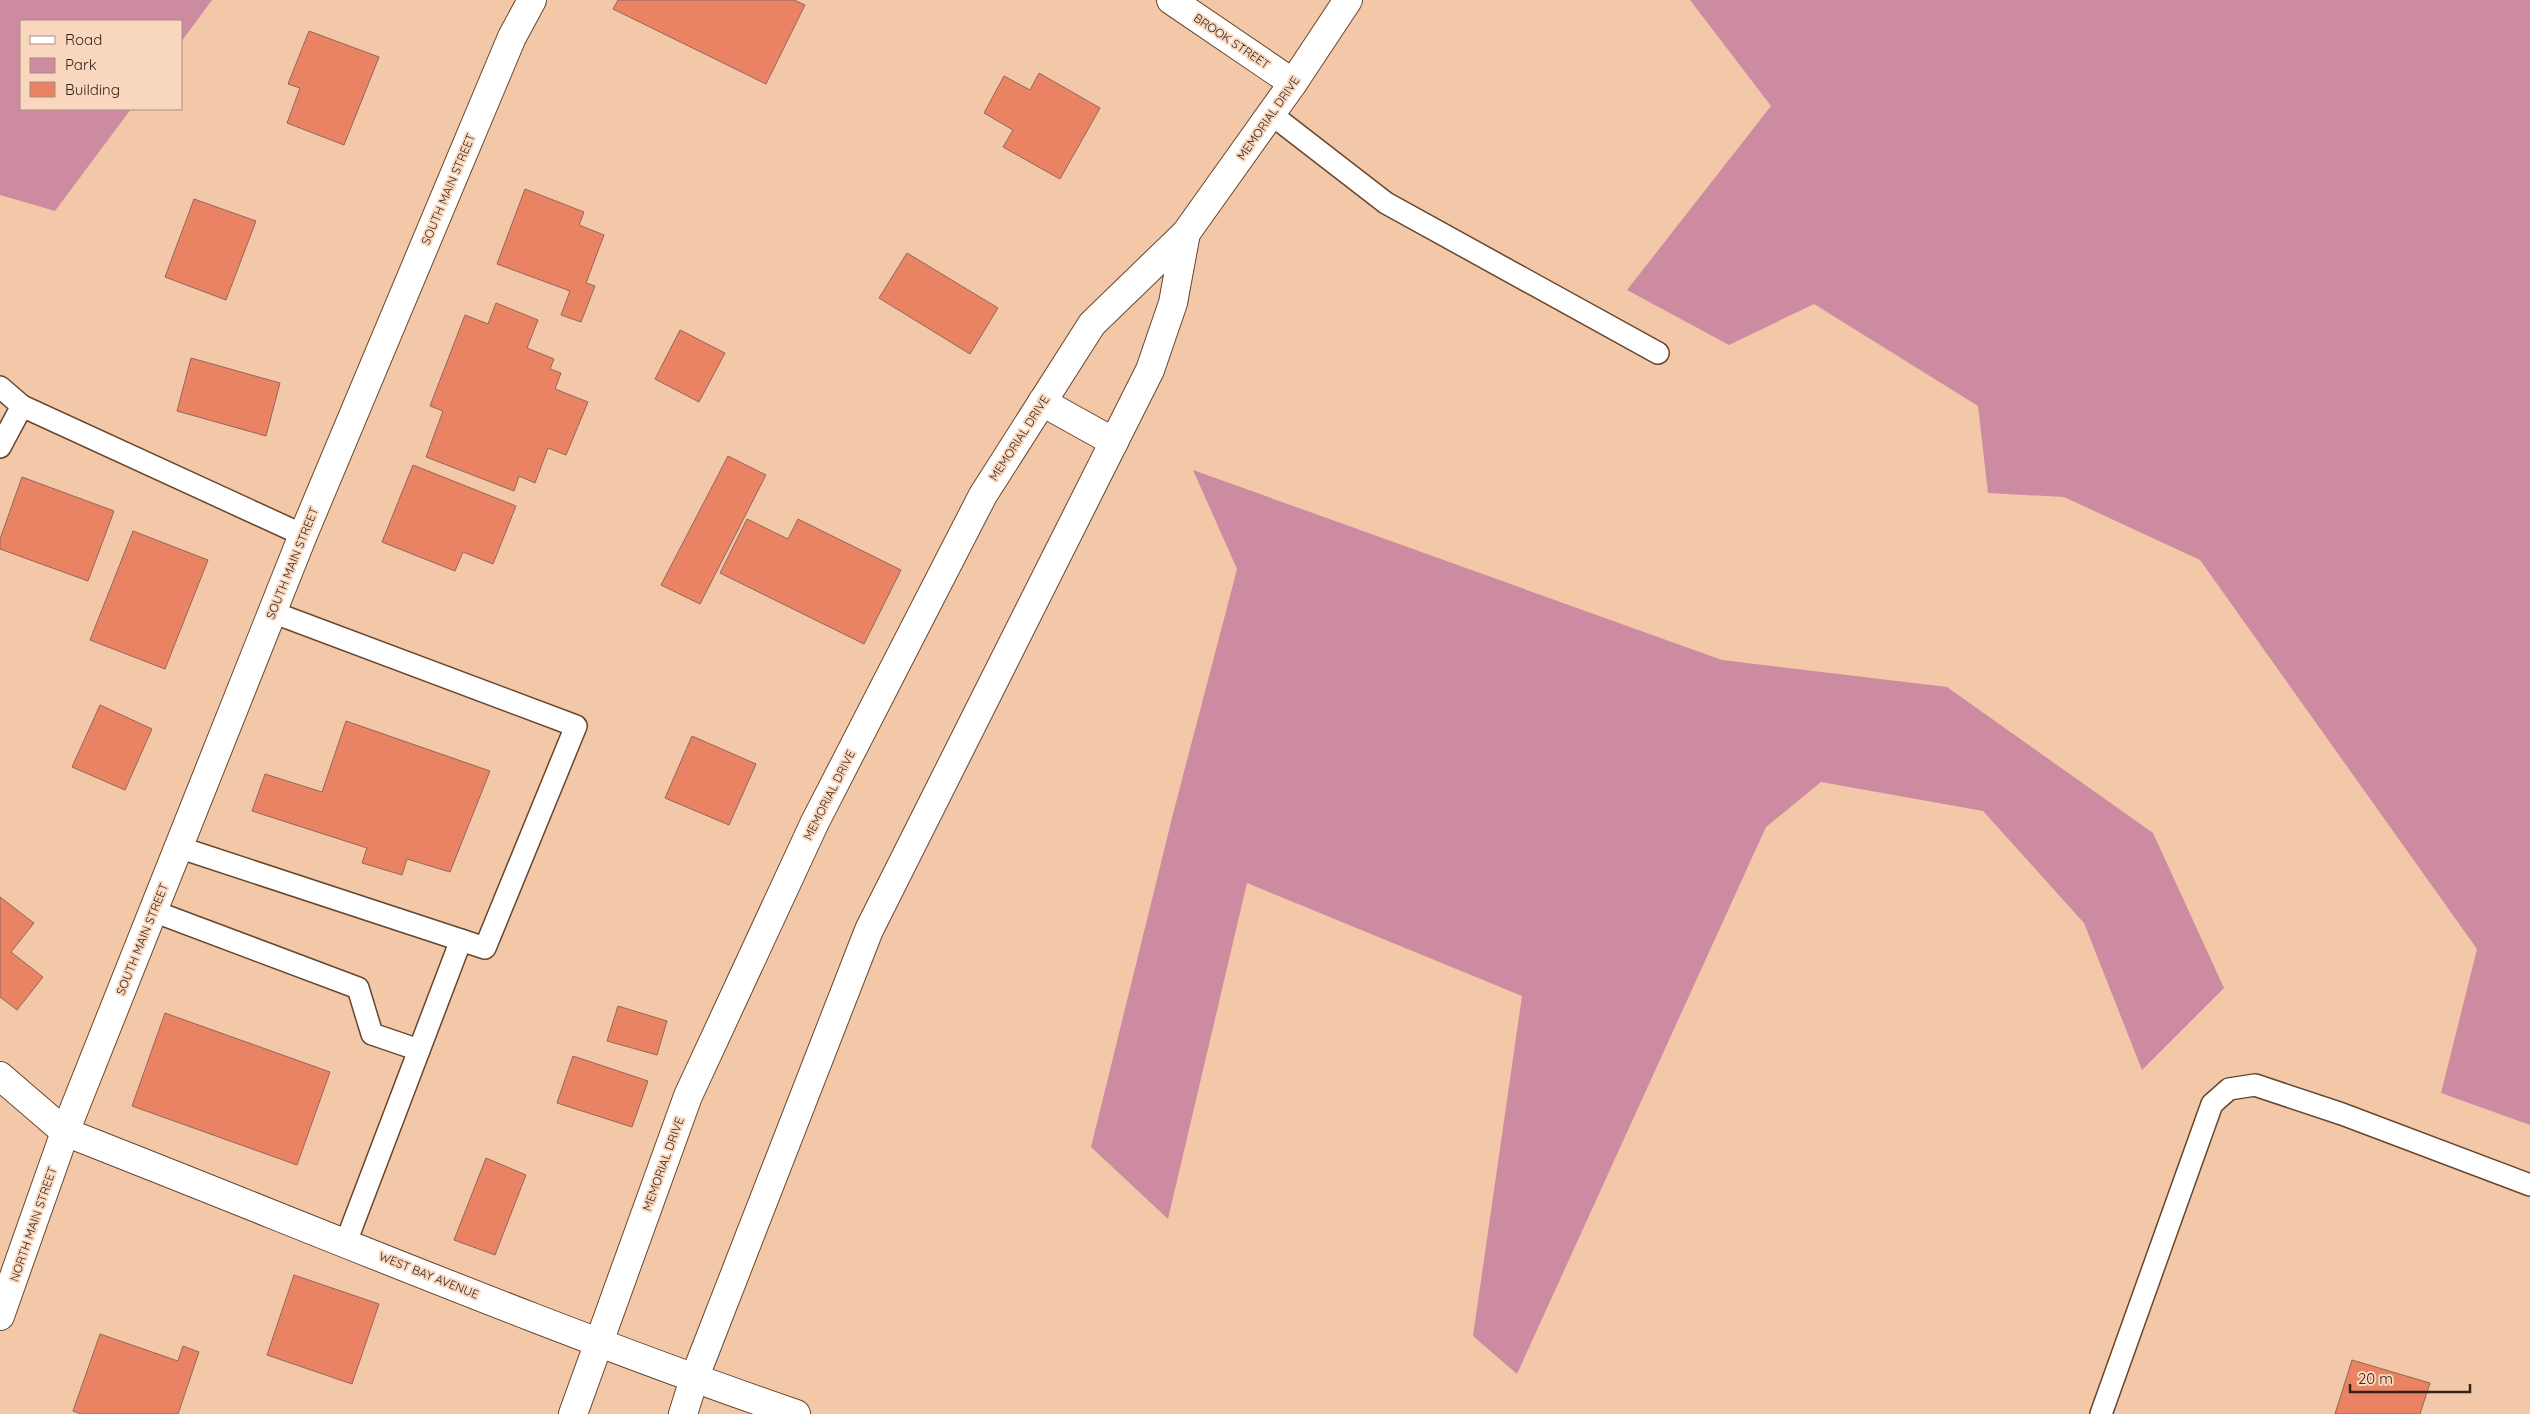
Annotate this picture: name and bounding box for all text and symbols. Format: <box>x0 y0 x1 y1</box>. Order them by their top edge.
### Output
street label: BROOK STREET <box>1191 10 1273 72</box>
legend <box>20 20 182 110</box>
text: Road <box>65 30 102 49</box>
text: Park <box>65 55 97 74</box>
street label: MEMORIAL DRIVE <box>1234 73 1303 163</box>
text: Building <box>65 80 120 99</box>
street label: SOUTH MAIN STREET <box>418 131 478 247</box>
street label: MEMORIAL DRIVE <box>986 392 1052 484</box>
street label: SOUTH MAIN STREET <box>263 505 321 621</box>
street label: MEMORIAL DRIVE <box>800 747 858 842</box>
street label: SOUTH MAIN STREET <box>113 881 171 997</box>
street label: MEMORIAL DRIVE <box>639 1115 687 1213</box>
street label: NORTH MAIN STREET <box>6 1165 60 1283</box>
street label: WEST BAY AVENUE <box>377 1248 481 1302</box>
scale bar <box>2350 1362 2470 1394</box>
text: 20 m <box>2358 1369 2393 1388</box>

